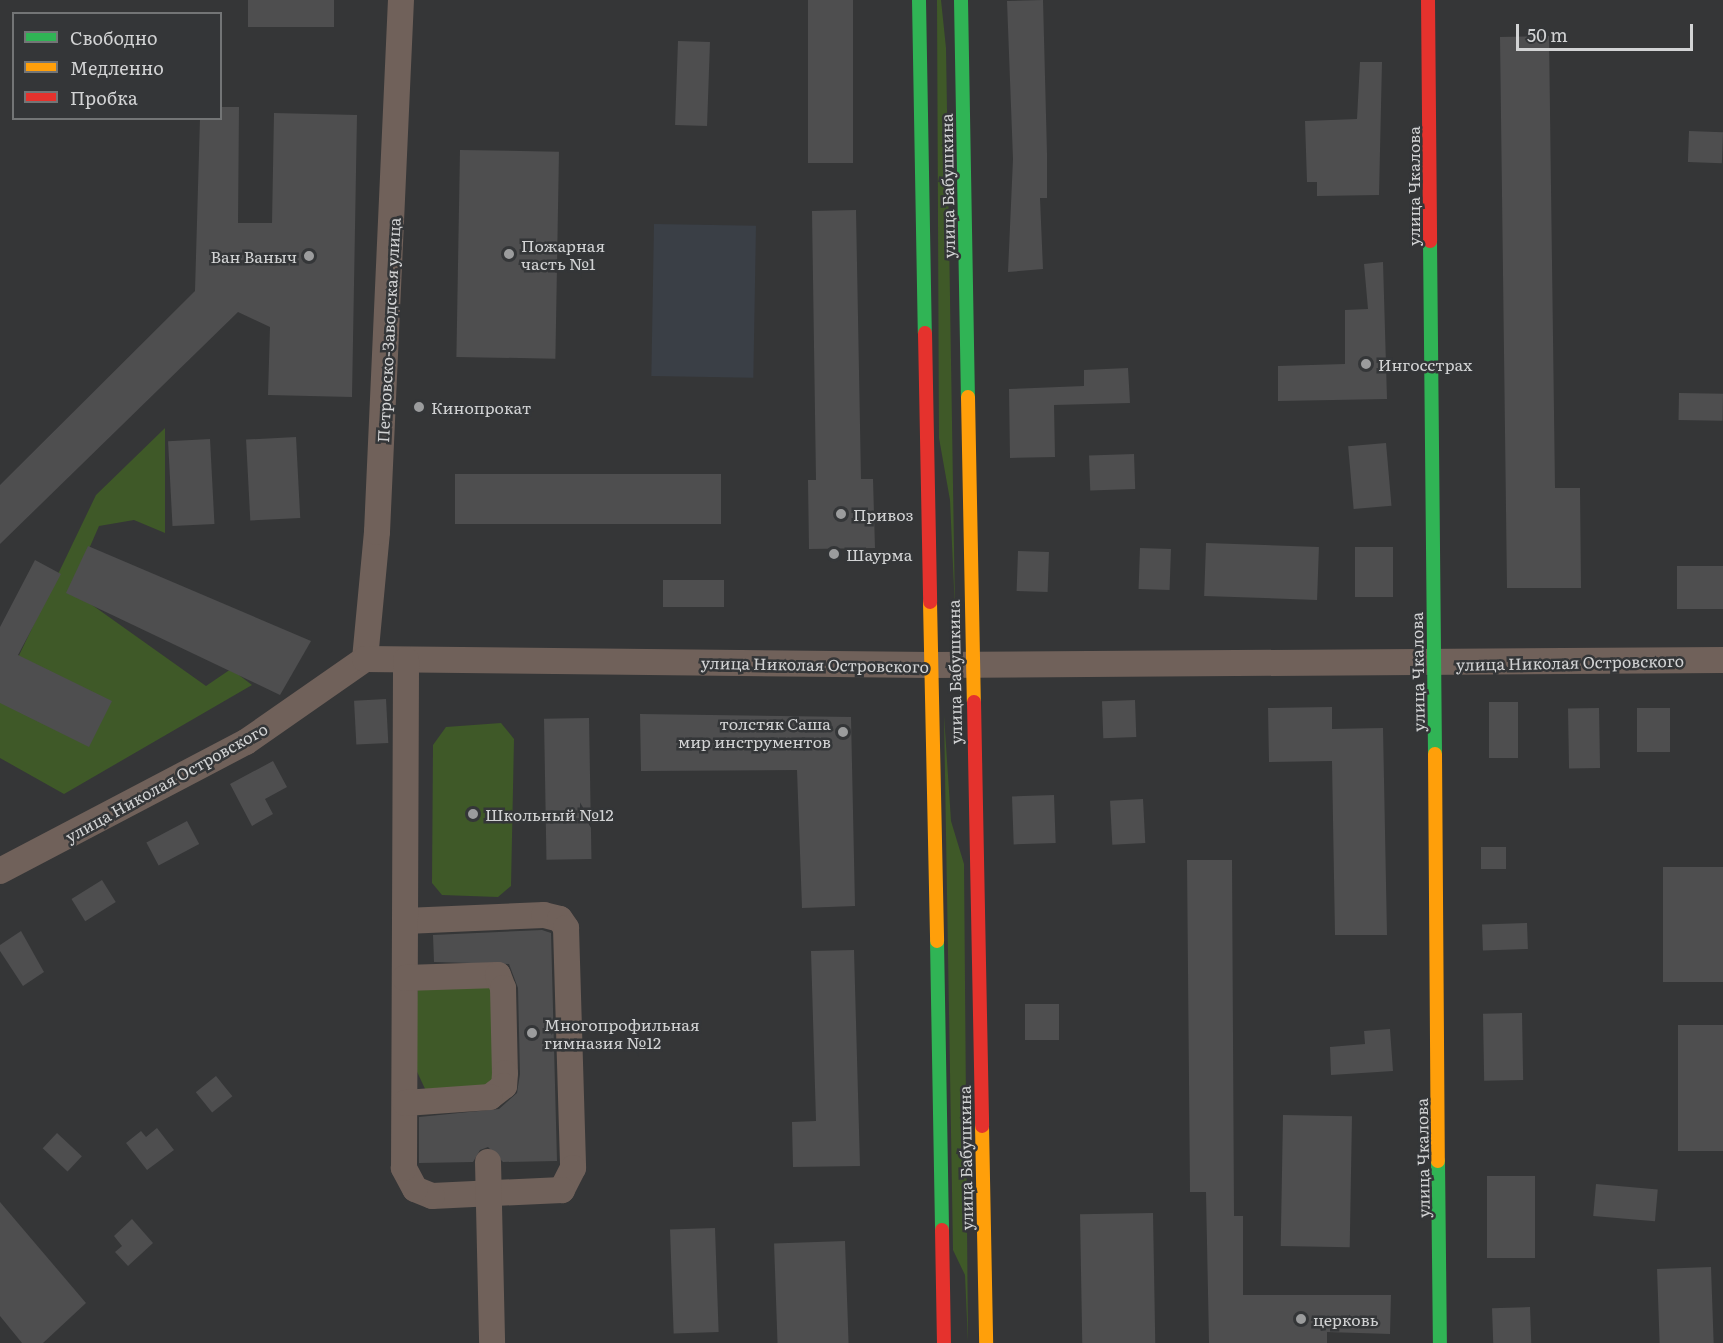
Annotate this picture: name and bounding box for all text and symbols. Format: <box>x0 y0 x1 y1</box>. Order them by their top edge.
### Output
legend <box>12 12 222 120</box>
scale bar <box>1519 12 1696 50</box>
text: 50 m <box>1527 21 1568 48</box>
text: Свободно <box>70 24 158 51</box>
text: Медленно <box>70 54 164 81</box>
text: Пробка <box>70 84 138 111</box>
street label: улица Бабушкина <box>936 113 958 259</box>
street label: улица Чкалова <box>1403 126 1423 246</box>
street label: Петровско-Заводская улица <box>373 217 403 443</box>
place label: Пожарная часть №1 <box>521 235 605 273</box>
place label: Ван Ваныч <box>210 246 297 266</box>
marker: Пожарная часть №1 <box>502 247 516 261</box>
marker: Ван Ваныч <box>302 249 316 263</box>
place label: Ингосстрах <box>1378 354 1472 374</box>
marker: Ингосстрах <box>1359 357 1373 371</box>
place label: Кинопрокат <box>431 397 531 417</box>
marker: Кинопрокат <box>412 400 426 414</box>
place label: Привоз <box>853 504 913 524</box>
marker: Привоз <box>834 507 848 521</box>
place label: Шаурма <box>846 544 912 564</box>
marker: Шаурма <box>827 547 841 561</box>
street label: улица Бабушкина <box>943 599 965 745</box>
street label: улица Чкалова <box>1406 612 1428 732</box>
street label: улица Николая Островского <box>1456 650 1684 674</box>
street label: улица Николая Островского <box>701 652 929 676</box>
place label: толстяк Саша мир инструментов <box>678 713 831 751</box>
street label: улица Николая Островского <box>62 718 270 846</box>
marker: толстяк Саша мир инструментов <box>836 725 850 739</box>
place label: Школьный №12 <box>485 804 614 824</box>
marker: Школьный №12 <box>466 807 480 821</box>
place label: Многопрофильная гимназия №12 <box>544 1014 700 1052</box>
marker: Многопрофильная гимназия №12 <box>525 1026 539 1040</box>
street label: улица Бабушкина <box>954 1085 976 1231</box>
street label: улица Чкалова <box>1411 1098 1433 1218</box>
place label: церковь <box>1313 1309 1378 1329</box>
marker: церковь <box>1294 1312 1308 1326</box>

